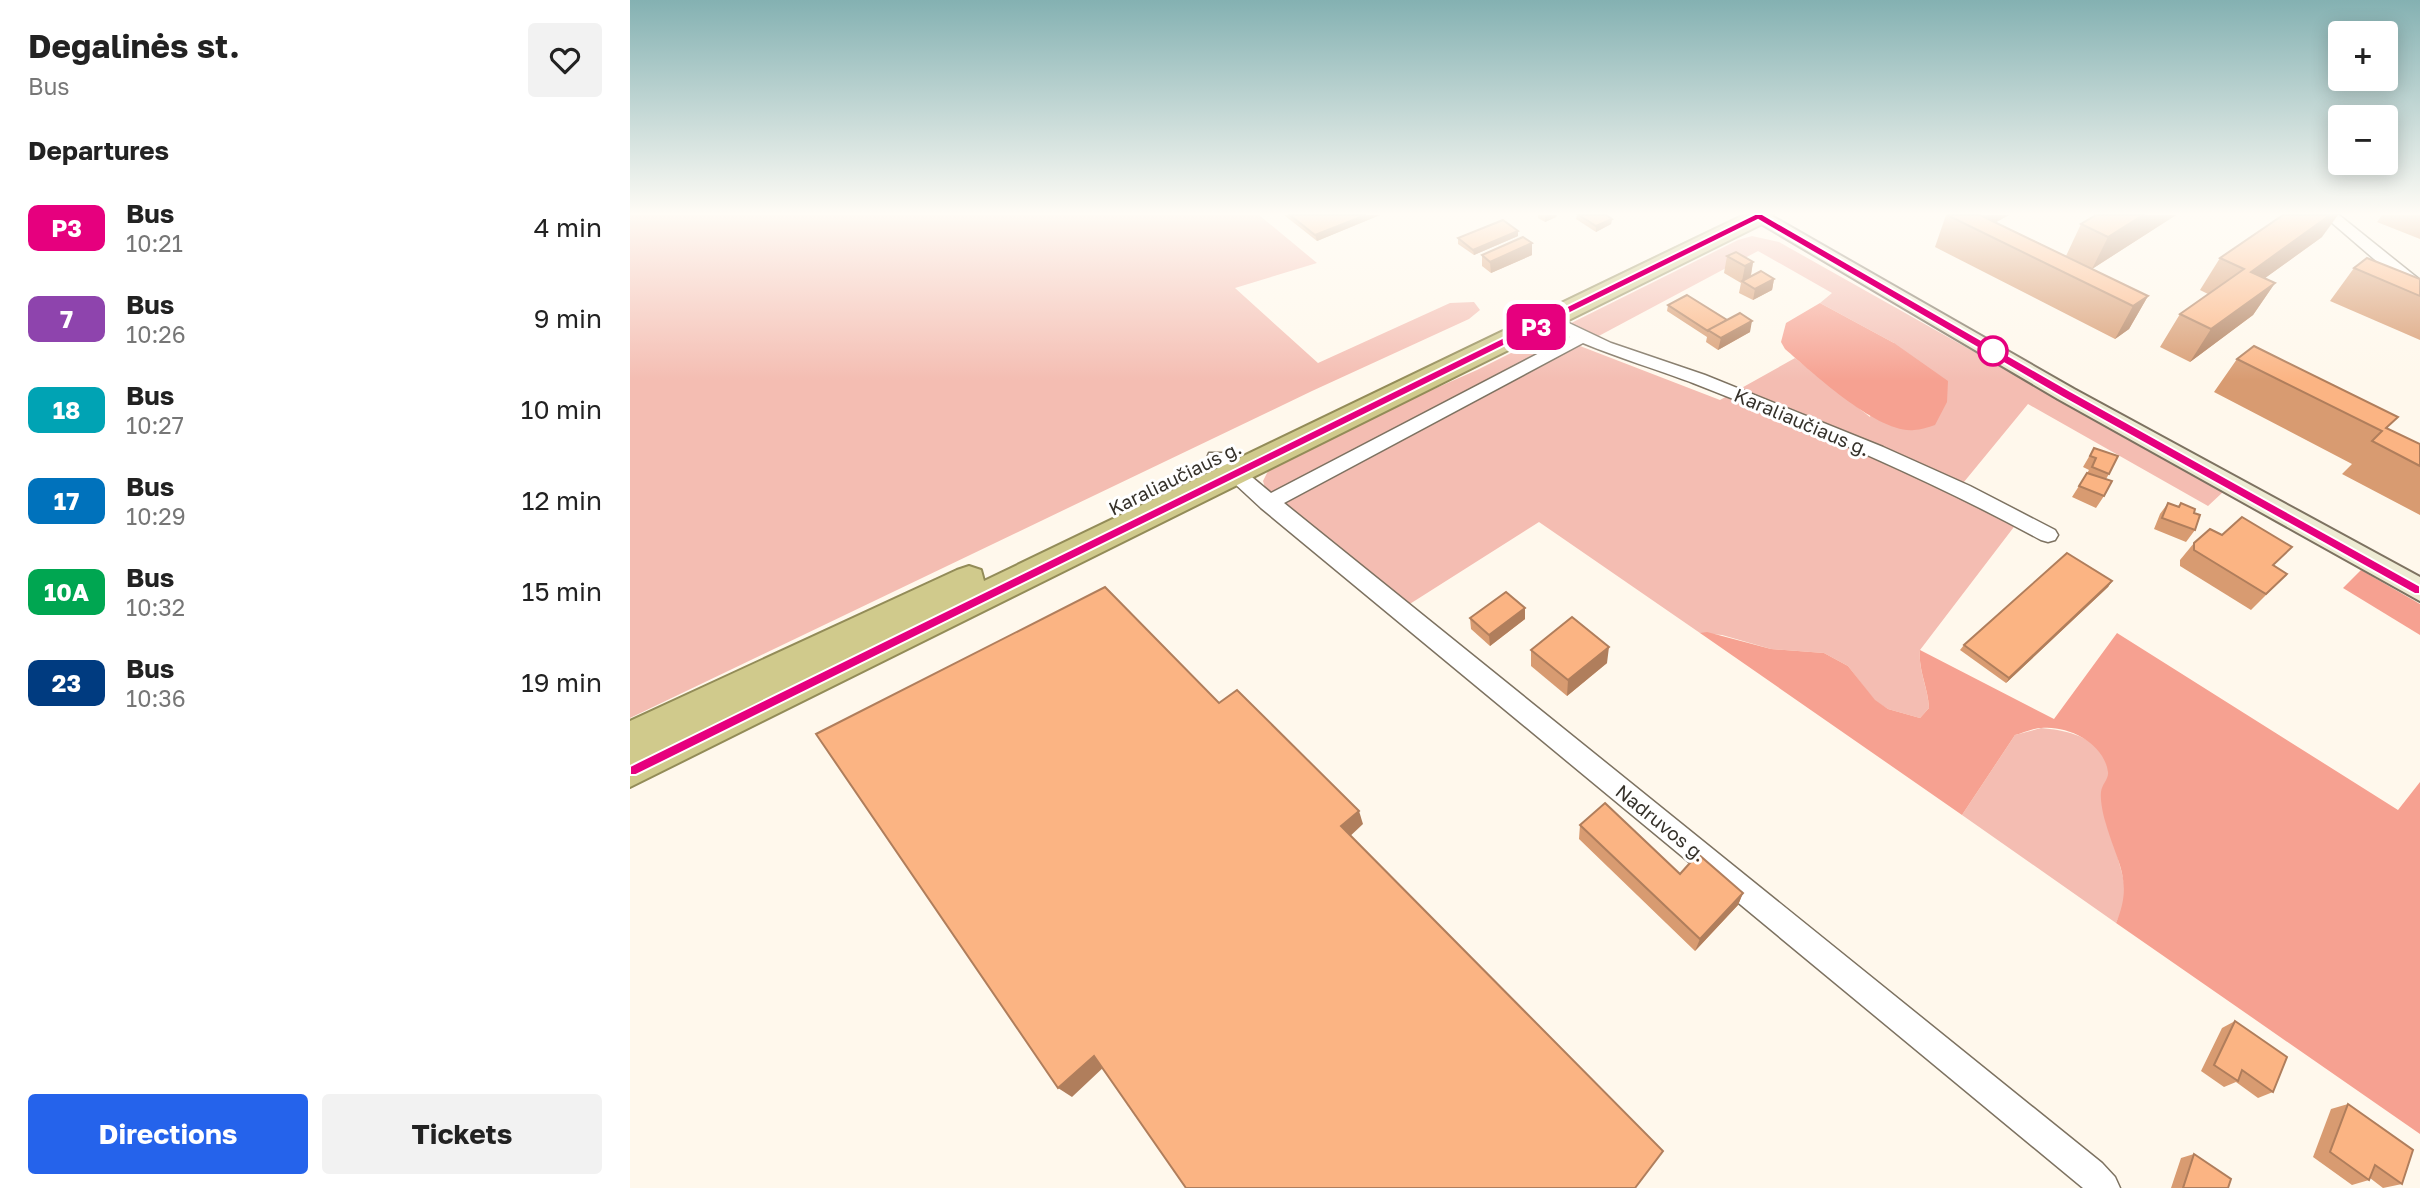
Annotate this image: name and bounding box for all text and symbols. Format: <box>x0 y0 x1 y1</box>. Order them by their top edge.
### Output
map controls <box>2328 21 2398 175</box>
button: + <box>2328 21 2398 91</box>
button: heart <box>528 23 602 97</box>
text: Degalinės st. <box>28 26 240 65</box>
text: Bus <box>28 72 70 100</box>
button: − <box>2328 105 2398 175</box>
text: Departures <box>28 135 169 166</box>
text: Bus <box>126 198 174 229</box>
text: 4 min <box>534 212 602 243</box>
text: P3 <box>51 213 82 242</box>
text: 10:21 <box>126 229 183 257</box>
text: Bus <box>126 289 174 320</box>
text: 9 min <box>534 303 602 334</box>
text: 7 <box>60 304 73 333</box>
line badge: P3 <box>1504 304 1567 350</box>
text: P3 <box>1521 312 1551 341</box>
text: 10:26 <box>126 320 186 348</box>
unlabelled marker <box>1978 336 2008 366</box>
text: Bus <box>126 380 174 411</box>
street label: Karaliaučiaus g. <box>1731 383 1873 460</box>
text: 10 min <box>521 394 602 425</box>
text: 18 <box>53 395 80 424</box>
text: 10:27 <box>126 411 184 439</box>
street label: Karaliaučiaus g. <box>1105 435 1245 520</box>
text: Bus <box>126 471 174 502</box>
text: 12 min <box>522 485 602 516</box>
text: 17 <box>54 486 79 515</box>
text: 10:29 <box>126 502 186 530</box>
text: Bus <box>126 562 174 593</box>
text: 15 min <box>522 576 602 607</box>
text: 10A <box>44 577 89 606</box>
text: 10:32 <box>126 593 185 621</box>
text: Bus <box>126 653 174 684</box>
text: 19 min <box>521 667 602 698</box>
text: 23 <box>52 668 81 697</box>
text: 10:36 <box>126 684 186 712</box>
street label: Nadruvos g. <box>1611 779 1711 866</box>
button: Directions <box>28 1094 308 1174</box>
button: Tickets <box>322 1094 602 1174</box>

